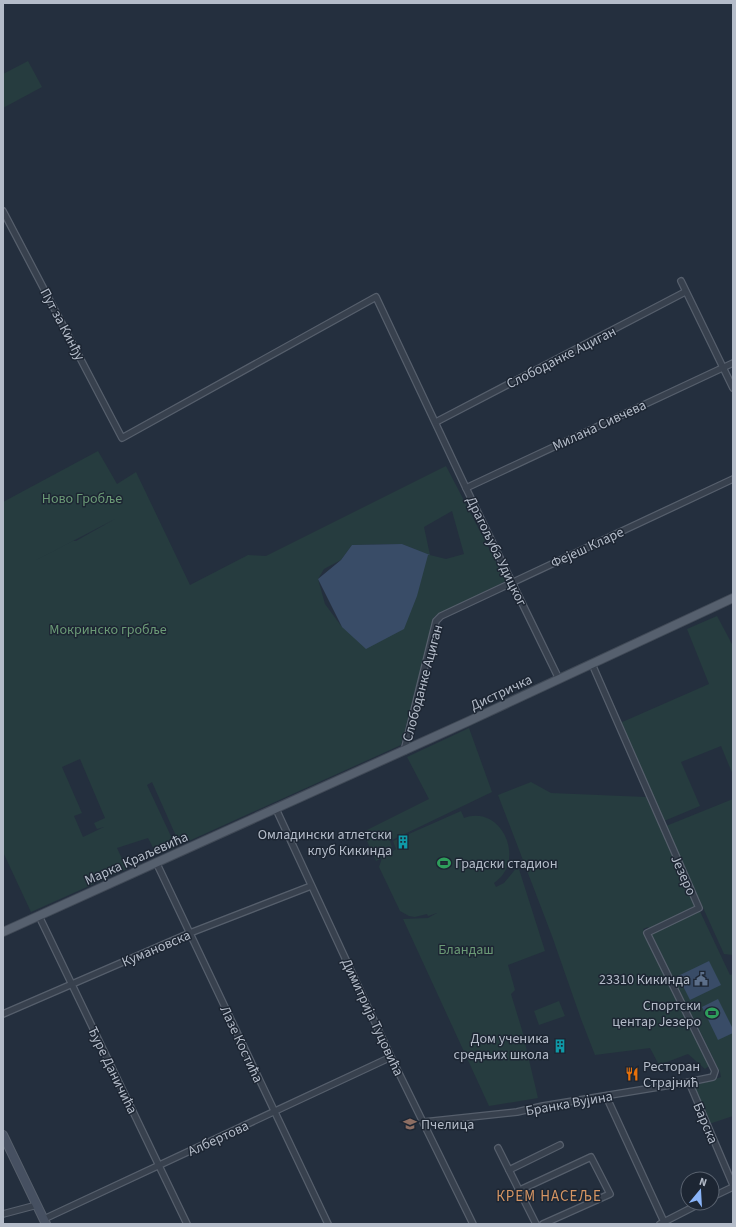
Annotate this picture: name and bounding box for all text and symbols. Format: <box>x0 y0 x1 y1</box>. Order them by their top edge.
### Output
street label: Пут за Кинђу <box>35 285 90 365</box>
street label: Слободанке Ациган <box>503 322 620 394</box>
street label: Милана Сивчева <box>549 395 650 456</box>
park label: Ново Гробље <box>42 489 122 509</box>
street label: Драгољуба Удицког <box>461 493 532 610</box>
street label: Фејеш Кларе <box>548 522 627 574</box>
park label: Мокринско гробље <box>49 620 167 640</box>
street label: Слободанке Ациган <box>398 622 448 744</box>
street label: Дистричка <box>467 670 536 716</box>
place label: Омладински атлетски клуб Кикинда <box>258 825 392 861</box>
street label: Марка Краљевића <box>82 827 191 891</box>
building icon: Омладински атлетски клуб Кикинда <box>395 834 411 850</box>
street label: Језеро <box>665 852 701 899</box>
place label: Градски стадион <box>455 854 558 874</box>
sports icon: Градски стадион <box>436 855 452 871</box>
street label: Кумановска <box>119 925 194 972</box>
park label: Бландаш <box>438 940 494 960</box>
street label: Димитрија Туцовића <box>336 955 408 1080</box>
place label: 23310 Кикинда <box>599 970 690 990</box>
public building icon: 23310 Кикинда <box>693 971 709 987</box>
place label: Спортски центар Језеро <box>612 996 701 1032</box>
street label: Лазе Костића <box>215 1003 268 1086</box>
sports icon: Спортски центар Језеро <box>704 1005 720 1021</box>
street label: Ђуре Даничића <box>82 1023 142 1118</box>
place label: Дом ученика средњих школа <box>454 1029 549 1065</box>
building icon: Дом ученика средњих школа <box>552 1038 568 1054</box>
place label: Ресторан Страјнић <box>643 1057 700 1093</box>
restaurant icon: Ресторан Страјнић <box>624 1066 640 1082</box>
street label: Бранка Вујина <box>524 1086 614 1121</box>
street label: Барска <box>687 1100 723 1147</box>
place label: Пчелица <box>421 1115 474 1135</box>
street label: Албертова <box>185 1116 252 1162</box>
school or university icon: Пчелица <box>402 1116 418 1132</box>
north arrow <box>680 1171 720 1211</box>
text: N <box>697 1174 709 1190</box>
district label: КРЕМ НАСЕЉЕ <box>496 1186 602 1207</box>

